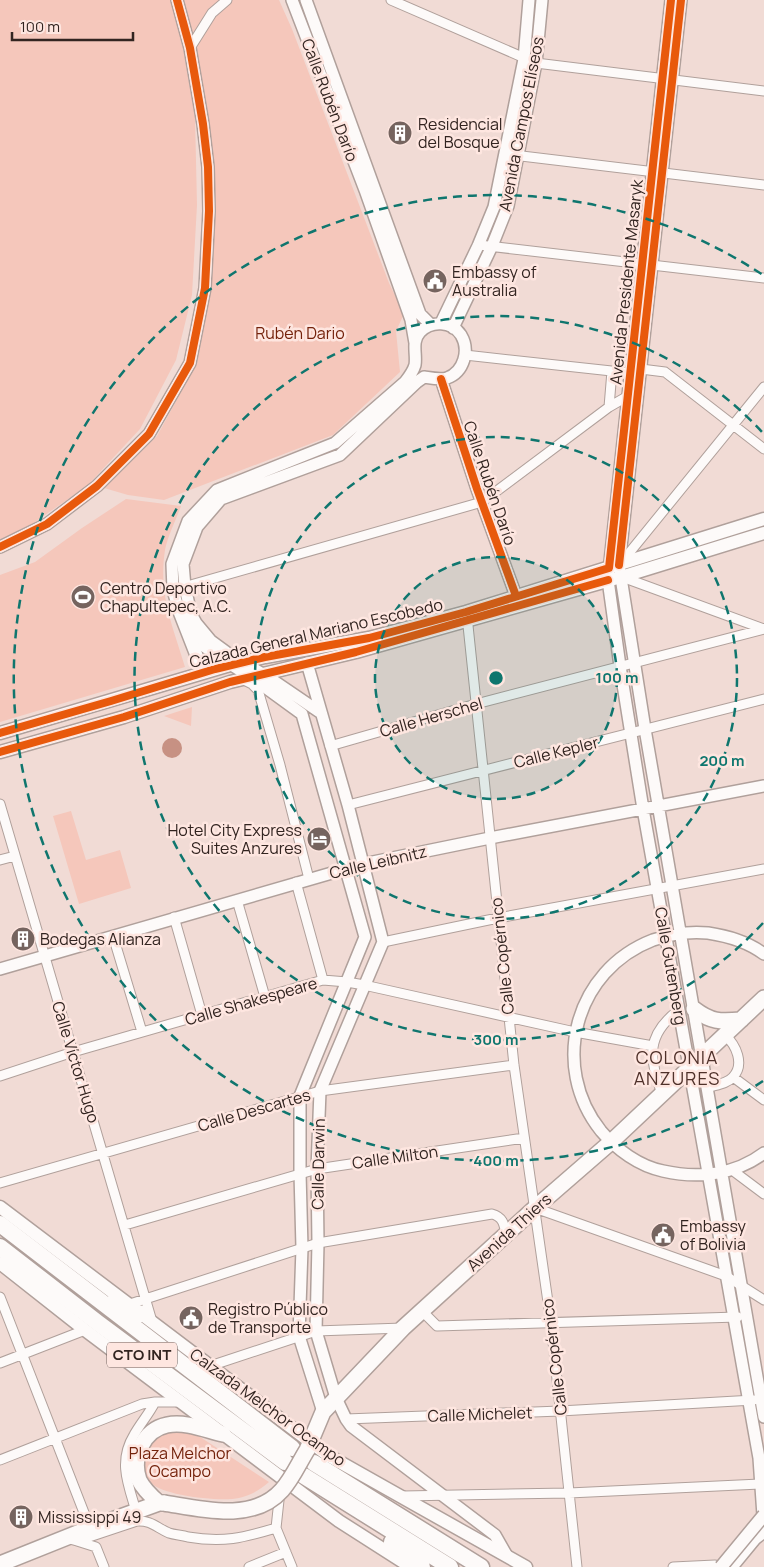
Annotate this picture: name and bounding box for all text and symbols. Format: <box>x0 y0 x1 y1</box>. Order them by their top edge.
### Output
scale bar <box>12 10 134 42</box>
text: 100 m <box>20 16 60 37</box>
street label: Calle Rubén Darío <box>296 35 364 165</box>
street label: Avenida Campos Elíseos <box>493 35 549 213</box>
place label: Residencial del Bosque <box>418 113 503 153</box>
building icon: Residencial del Bosque <box>387 120 413 146</box>
street label: Avenida Presidente Masaryk <box>604 177 648 386</box>
place label: Embassy of Australia <box>452 261 537 301</box>
public building icon: Embassy of Australia <box>422 268 448 294</box>
park label: Rubén Dario <box>255 322 345 344</box>
street label: Calle Rubén Darío <box>458 418 522 548</box>
place label: Centro Deportivo Chapultepec, A.C. <box>100 577 231 617</box>
sports icon: Centro Deportivo Chapultepec, A.C. <box>70 584 96 610</box>
street label: Calzada General Mariano Escobedo <box>187 593 445 673</box>
text: 100 m <box>596 667 638 688</box>
centre of rings <box>487 669 505 687</box>
street label: Calle Herschel <box>377 692 485 742</box>
street label: Calle Kepler <box>511 731 601 773</box>
text: 200 m <box>699 750 745 771</box>
place label: Hotel City Express Suites Anzures <box>167 819 302 859</box>
hotel icon: Hotel City Express Suites Anzures <box>306 826 332 852</box>
street label: Calle Leibnitz <box>327 840 429 884</box>
street label: Calle Copérnico <box>485 897 519 1015</box>
street label: Calle Gutenberg <box>650 905 692 1027</box>
building icon: Bodegas Alianza <box>10 926 36 952</box>
place label: Bodegas Alianza <box>40 928 161 950</box>
street label: Calle Shakespeare <box>182 972 320 1030</box>
street label: Calle Víctor Hugo <box>47 998 105 1126</box>
text: 300 m <box>474 1029 518 1050</box>
district label: COLONIA ANZURES <box>634 1045 720 1090</box>
street label: Calle Descartes <box>195 1083 313 1137</box>
street label: Calle Darwin <box>306 1118 330 1210</box>
street label: Calle Milton <box>351 1140 439 1174</box>
text: 400 m <box>473 1150 519 1171</box>
street label: Avenida Thiers <box>462 1188 556 1276</box>
place label: Embassy of Bolivia <box>680 1215 747 1255</box>
public building icon: Embassy of Bolivia <box>650 1222 676 1248</box>
place label: Registro Público de Transporte <box>208 1298 328 1338</box>
street label: Calle Copérnico <box>536 1298 572 1416</box>
public building icon: Registro Público de Transporte <box>178 1305 204 1331</box>
road number: CTO INT <box>107 1342 177 1368</box>
street label: Calzada Melchor Ocampo <box>186 1343 350 1471</box>
street label: Calle Michelet <box>427 1401 533 1427</box>
park label: Plaza Melchor Ocampo <box>129 1442 231 1482</box>
building icon: Mississippi 49 <box>8 1504 34 1530</box>
place label: Mississippi 49 <box>38 1506 141 1528</box>

